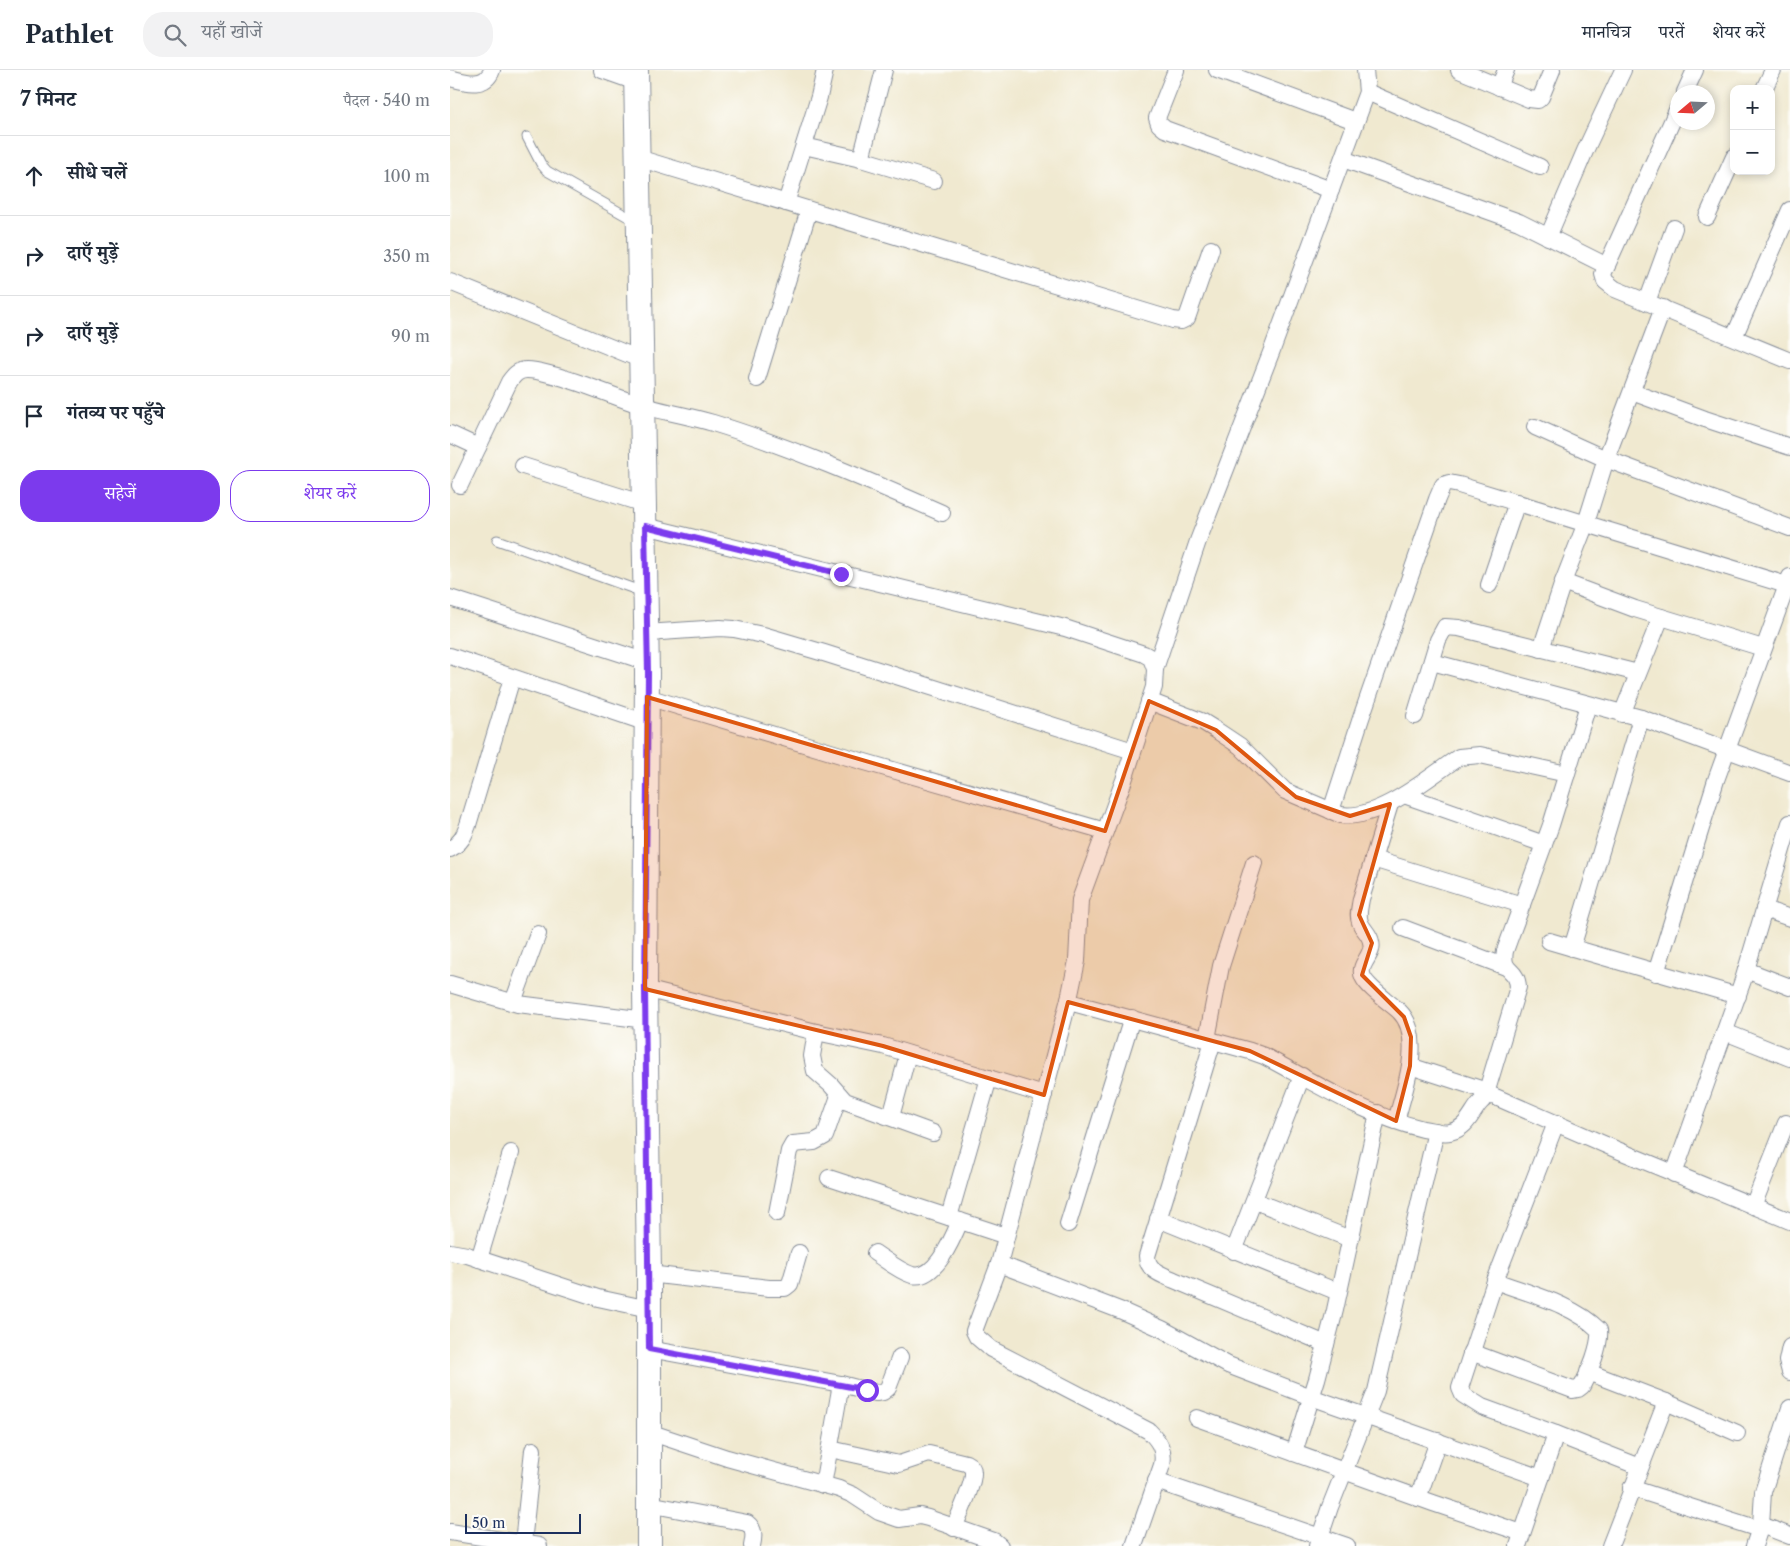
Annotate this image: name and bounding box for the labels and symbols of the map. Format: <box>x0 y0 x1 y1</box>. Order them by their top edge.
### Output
north arrow <box>1670 85 1715 130</box>
route end <box>830 563 853 586</box>
route start <box>856 1379 879 1402</box>
scale bar <box>465 1511 581 1534</box>

